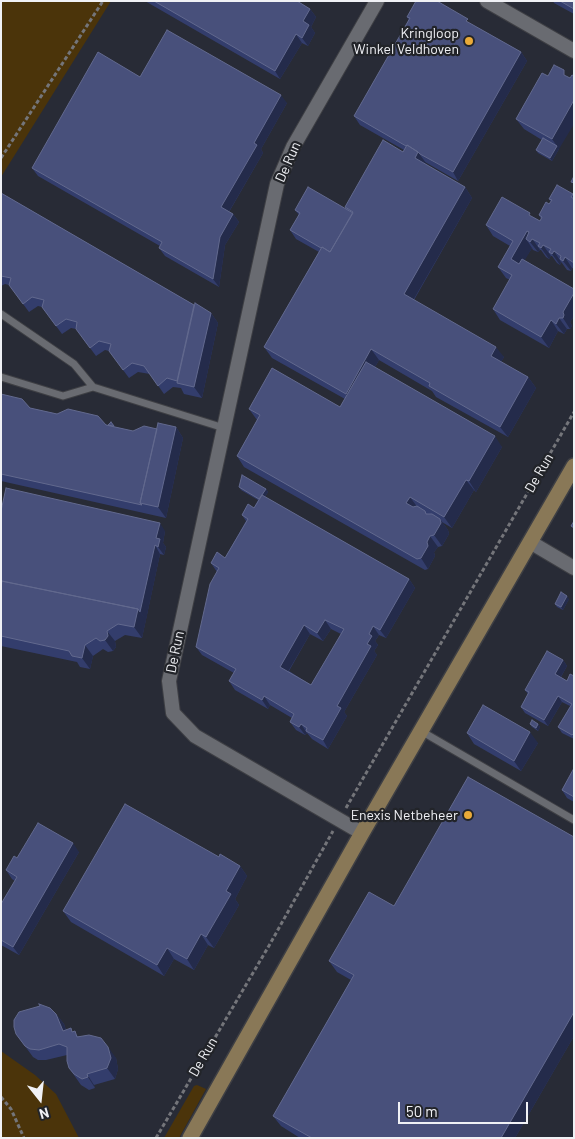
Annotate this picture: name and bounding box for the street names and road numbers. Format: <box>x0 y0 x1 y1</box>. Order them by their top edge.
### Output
street label: De Run <box>272 139 304 185</box>
street label: De Run <box>521 450 557 496</box>
street label: De Run <box>162 629 188 675</box>
street label: De Run <box>185 1034 221 1080</box>

